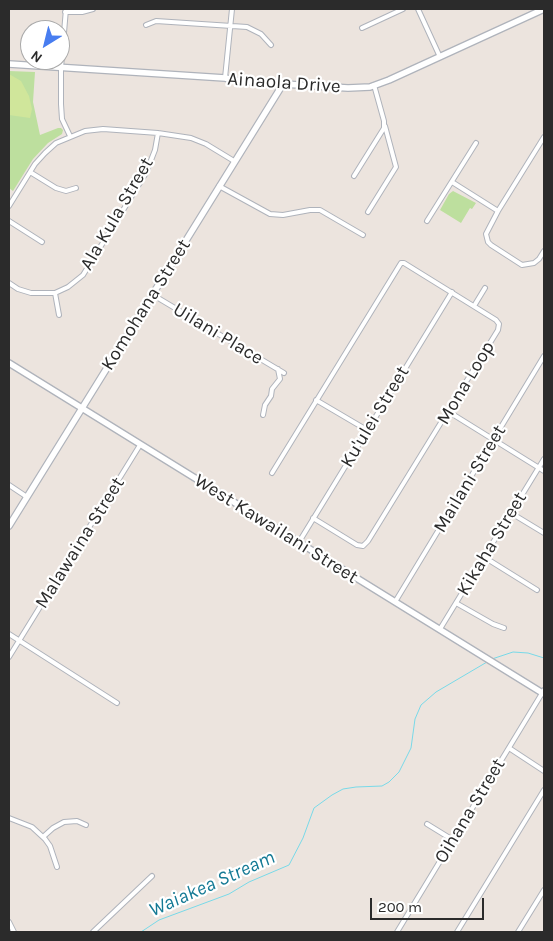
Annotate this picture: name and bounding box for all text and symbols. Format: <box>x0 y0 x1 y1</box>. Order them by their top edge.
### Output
north arrow <box>20 20 70 70</box>
text: N <box>27 47 46 67</box>
street label: Ainaola Drive <box>227 68 341 98</box>
street label: Ala Kula Street <box>75 153 159 275</box>
street label: Komohana Street <box>96 235 196 375</box>
street label: Uilani Place <box>169 298 267 370</box>
street label: Mona Loop <box>432 337 500 429</box>
street label: Ku'ulei Street <box>336 362 414 472</box>
street label: Mailani Street <box>429 421 511 537</box>
street label: West Kawailani Street <box>190 469 362 589</box>
street label: Malawaina Street <box>30 473 130 613</box>
street label: Kikaha Street <box>452 488 532 600</box>
street label: Oihana Street <box>430 754 510 868</box>
water label: Waiakea Stream <box>145 845 279 923</box>
scale bar <box>373 888 487 920</box>
text: 200 m <box>378 898 422 916</box>

